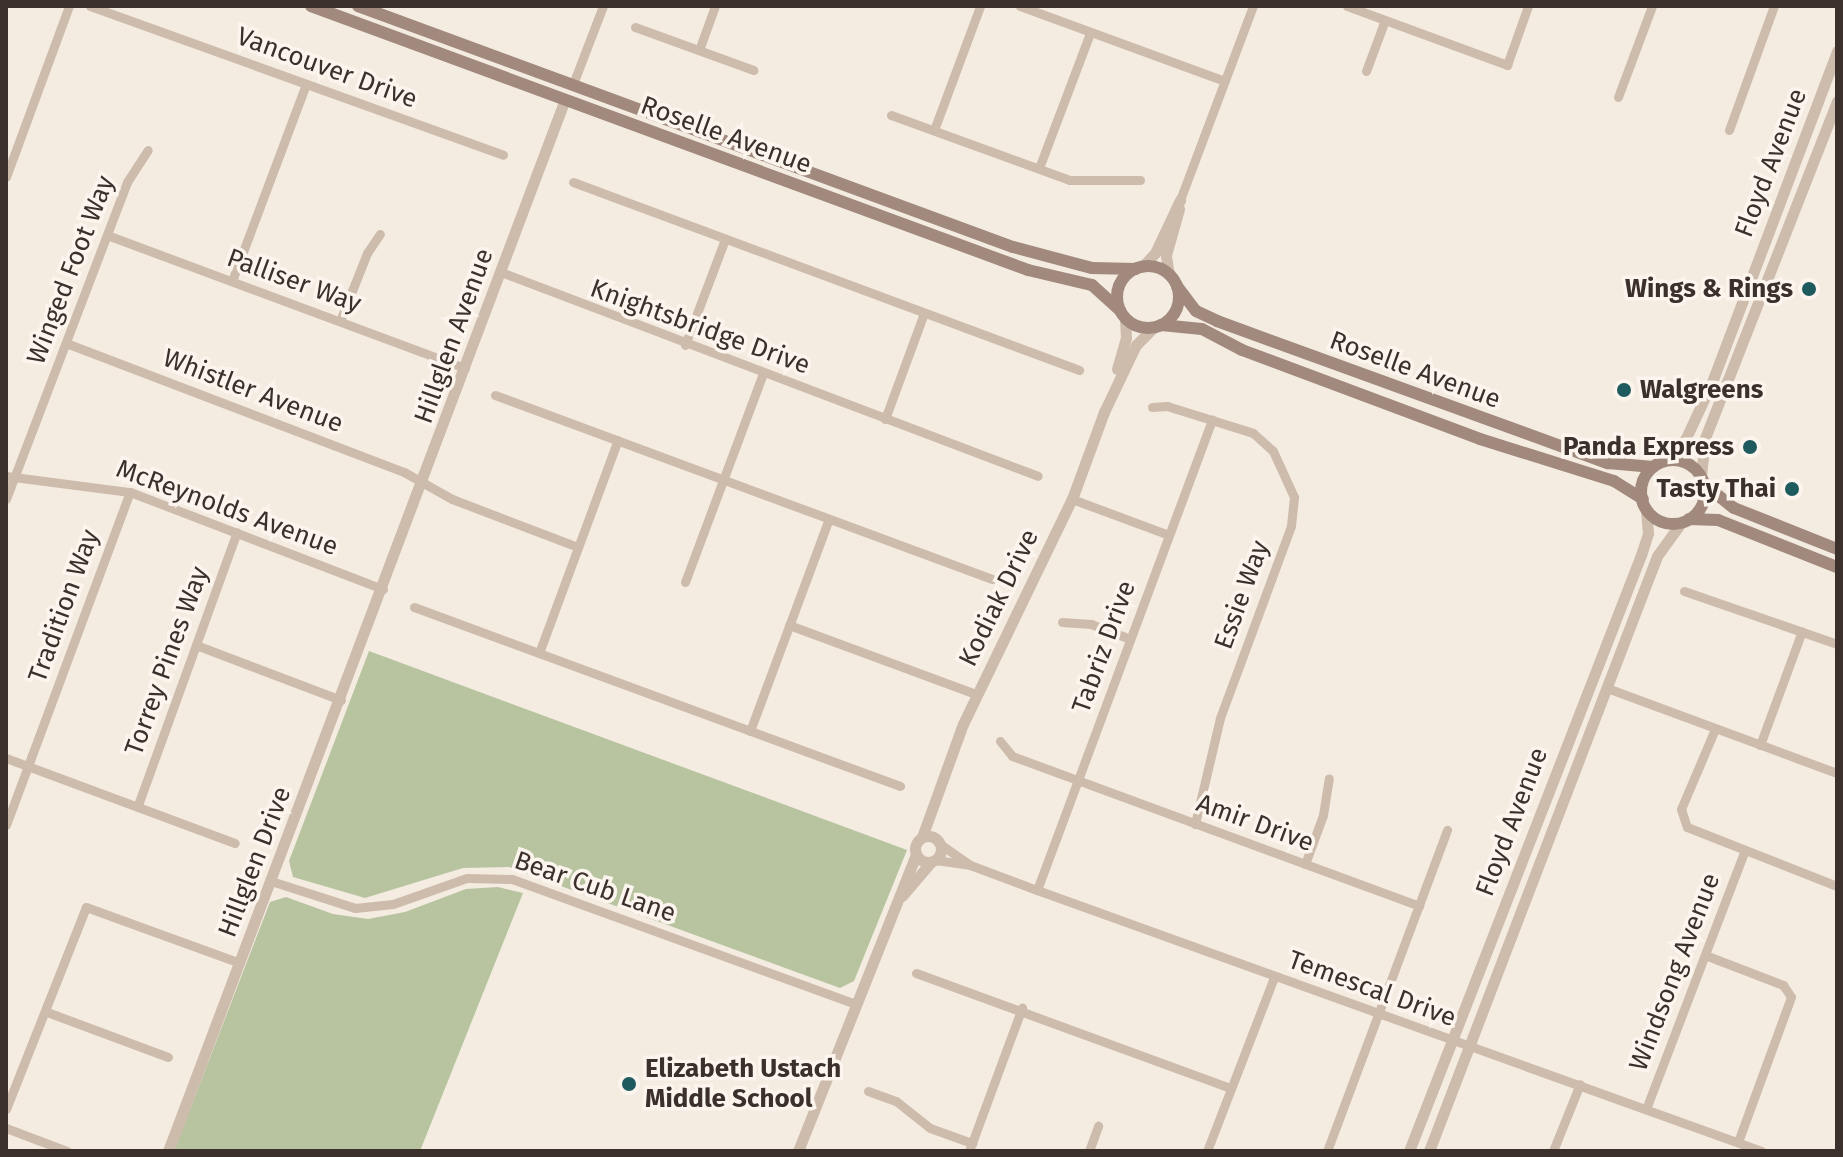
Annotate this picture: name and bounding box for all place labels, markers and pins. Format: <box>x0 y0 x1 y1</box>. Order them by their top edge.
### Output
place label: Wings & Rings <box>1625 273 1793 305</box>
marker: Wings & Rings <box>1800 280 1818 298</box>
place label: Walgreens <box>1640 374 1763 406</box>
marker: Walgreens <box>1615 381 1633 399</box>
place label: Panda Express <box>1563 431 1734 463</box>
marker: Panda Express <box>1741 438 1759 456</box>
place label: Tasty Thai <box>1657 473 1776 505</box>
marker: Tasty Thai <box>1783 480 1801 498</box>
place label: Elizabeth Ustach Middle School <box>645 1053 841 1114</box>
marker: Elizabeth Ustach Middle School <box>620 1075 638 1093</box>

